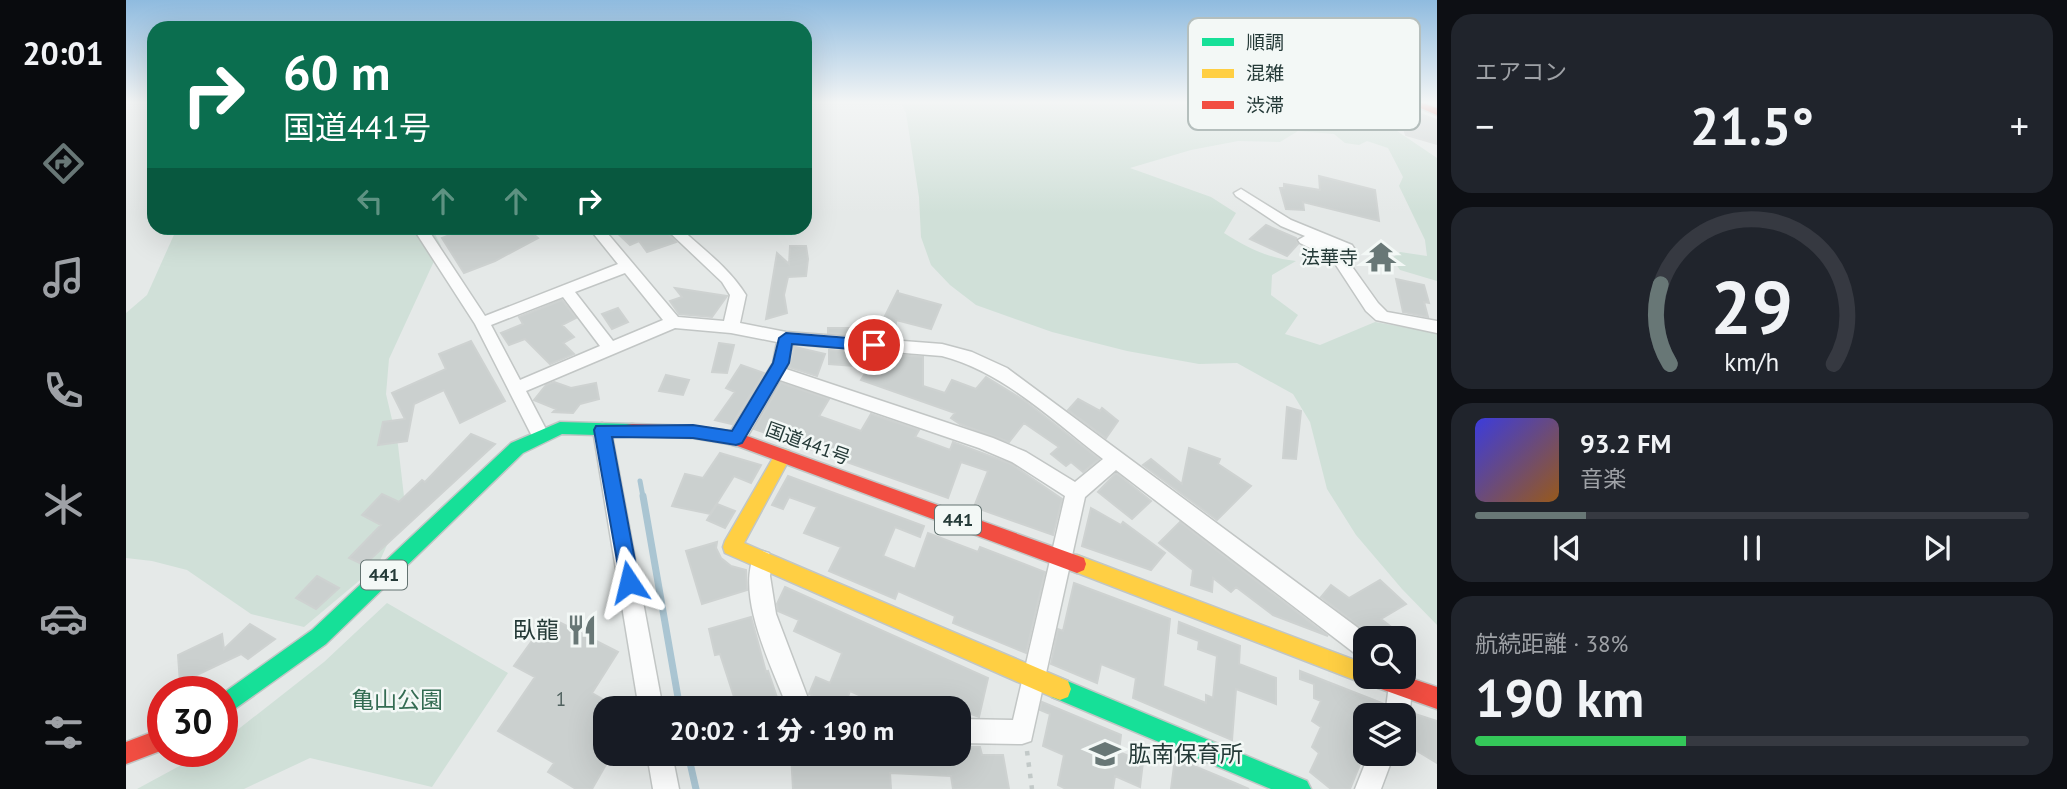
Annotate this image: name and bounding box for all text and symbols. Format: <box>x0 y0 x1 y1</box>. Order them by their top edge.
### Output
legend <box>1188 18 1420 130</box>
text: 順調 <box>1246 30 1284 54</box>
text: 20:01 <box>22 32 104 74</box>
text: 60 m <box>283 40 390 104</box>
icon: right <box>168 49 259 140</box>
text: エアコン <box>1475 57 1567 86</box>
text: 混雑 <box>1246 61 1284 85</box>
text: 21.5° <box>1690 92 1814 159</box>
text: 渋滞 <box>1246 93 1284 117</box>
text: − <box>1475 101 1494 150</box>
text: + <box>2010 101 2029 150</box>
text: 国道441号 <box>283 106 431 148</box>
icon: directions <box>39 139 88 188</box>
icon: left <box>351 182 389 220</box>
icon: ahead <box>424 182 462 220</box>
icon: ahead <box>497 182 535 220</box>
icon: right <box>570 182 608 220</box>
temple icon: 法華寺 <box>1364 240 1398 274</box>
place label: 法華寺 <box>1301 245 1358 269</box>
icon: music <box>39 253 88 302</box>
text: 29 <box>1711 260 1793 354</box>
pin <box>844 315 904 375</box>
icon: arrive <box>855 326 893 364</box>
text: km/h <box>1725 346 1779 378</box>
icon: phone <box>39 366 88 415</box>
street label: 国道441号 <box>763 417 853 469</box>
text: 93.2 FM <box>1580 427 1671 460</box>
text: 音楽 <box>1580 464 1626 493</box>
icon: climate <box>39 480 88 529</box>
road number: 441 <box>935 506 981 534</box>
icon: previous <box>1548 529 1586 567</box>
icon: pause <box>1733 529 1771 567</box>
icon: next <box>1918 529 1956 567</box>
position arrow <box>592 545 666 619</box>
road number: 441 <box>361 560 407 590</box>
icon: car <box>39 594 88 643</box>
restaurant icon: 臥龍 <box>565 613 599 647</box>
place label: 臥龍 <box>513 615 559 644</box>
map controls <box>1353 626 1416 766</box>
button: search <box>1353 626 1416 689</box>
text: 航続距離 · 38% <box>1475 629 1628 658</box>
text: 190 km <box>1475 664 1644 731</box>
speed limit sign: 30 <box>147 676 238 767</box>
park label: 亀山公園 <box>351 685 443 714</box>
house number: 1 <box>556 687 566 711</box>
button: layers <box>1353 703 1416 766</box>
icon: filters <box>39 708 88 757</box>
text: 20:02 · 1 分 · 190 m <box>670 714 894 747</box>
school or university icon: 肱南保育所 <box>1088 737 1122 771</box>
place label: 肱南保育所 <box>1128 739 1243 768</box>

